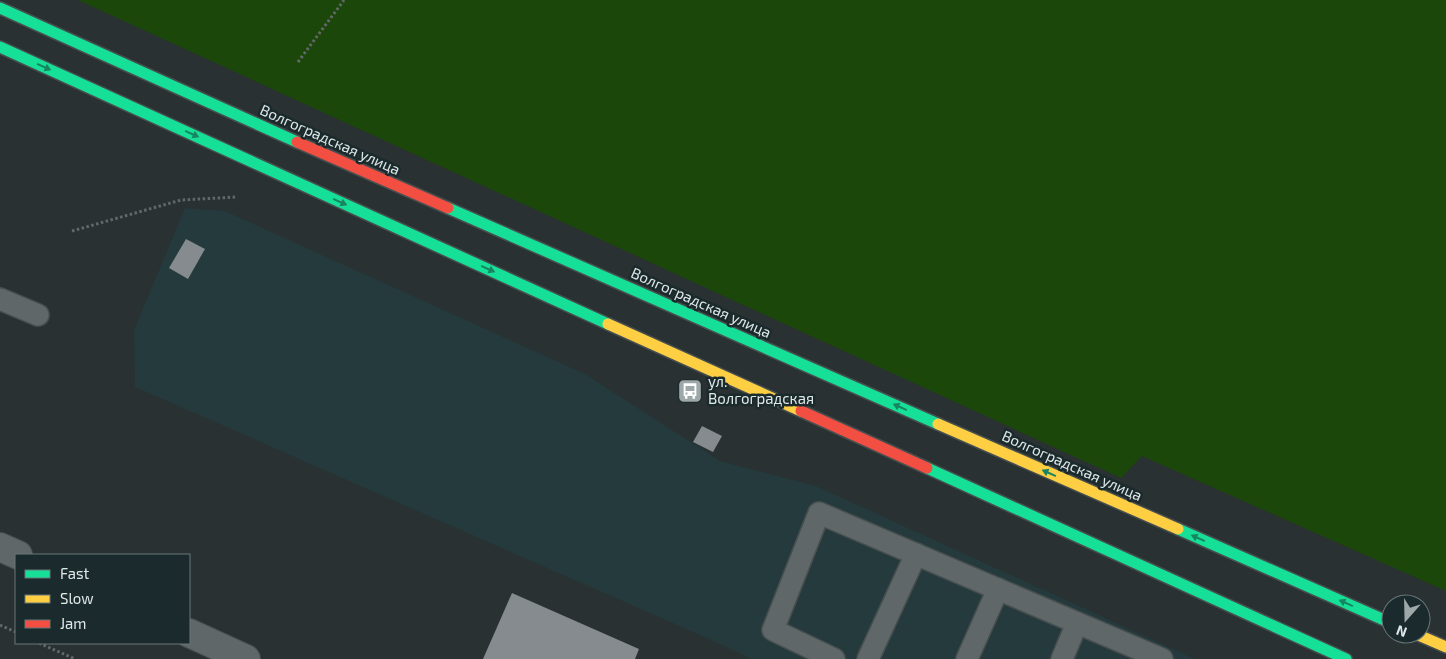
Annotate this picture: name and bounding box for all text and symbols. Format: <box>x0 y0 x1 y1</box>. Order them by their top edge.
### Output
one-way arrow <box>37 64 51 72</box>
street label: Волгоградская улица <box>257 100 403 179</box>
one-way arrow <box>185 131 199 139</box>
one-way arrow <box>333 198 347 206</box>
street label: Волгоградская улица <box>628 263 774 342</box>
one-way arrow <box>481 265 495 273</box>
place label: ул. Волгоградская <box>708 372 814 407</box>
bus stop icon: ул. Волгоградская <box>677 378 703 404</box>
one-way arrow <box>893 403 907 411</box>
street label: Волгоградская улица <box>999 426 1145 505</box>
one-way arrow <box>1042 468 1056 476</box>
one-way arrow <box>1191 534 1205 542</box>
legend <box>15 554 190 644</box>
text: Fast <box>60 564 90 582</box>
text: Slow <box>60 589 94 607</box>
north arrow <box>1381 594 1431 644</box>
one-way arrow <box>1339 599 1353 607</box>
text: Jam <box>60 614 86 632</box>
text: N <box>1394 622 1409 641</box>

